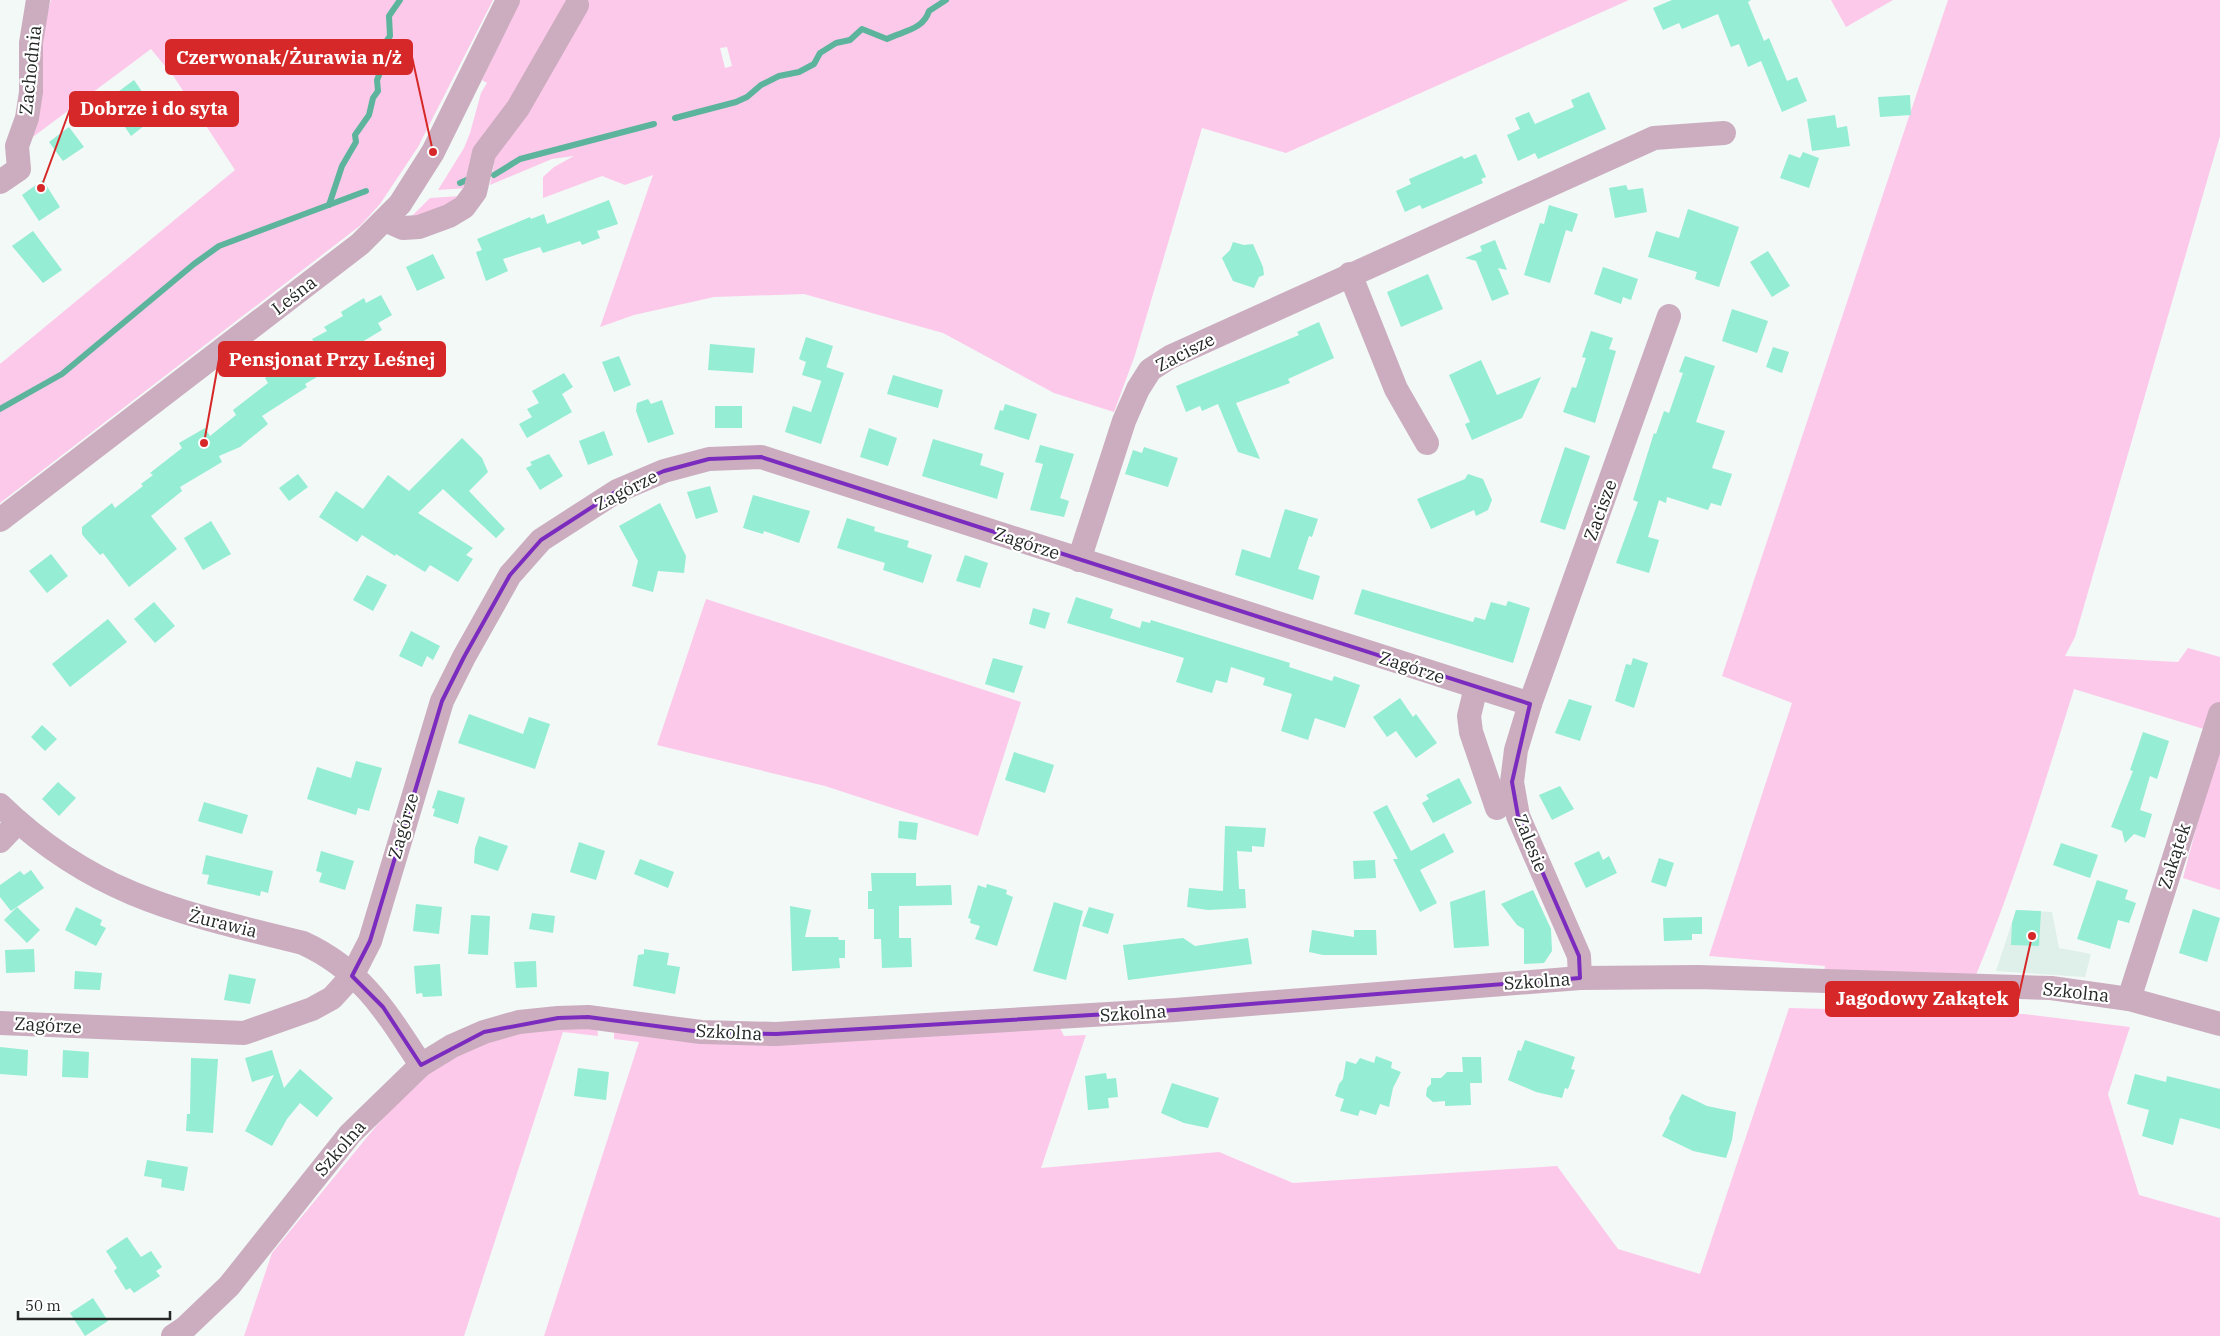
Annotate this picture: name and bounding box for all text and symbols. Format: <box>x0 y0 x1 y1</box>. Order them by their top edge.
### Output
street label: Zachodnia <box>14 24 46 116</box>
callout: Czerwonak/Żurawia n/ż <box>166 40 412 74</box>
text: Czerwonak/Żurawia n/ż <box>176 45 402 69</box>
callout: Dobrze i do syta <box>70 92 238 126</box>
text: Dobrze i do syta <box>80 96 228 120</box>
street label: Leśna <box>267 270 321 320</box>
street label: Zacisze <box>1152 327 1218 377</box>
callout: Pensjonat Przy Leśnej <box>219 342 445 376</box>
text: Pensjonat Przy Leśnej <box>229 347 435 371</box>
street label: Zagórze <box>591 464 661 516</box>
street label: Zacisze <box>1578 476 1622 544</box>
street label: Zagórze <box>991 522 1063 564</box>
street label: Zagórze <box>1376 646 1448 688</box>
street label: Zagórze <box>383 790 423 862</box>
street label: Zalesie <box>1509 811 1553 875</box>
street label: Zakątek <box>2153 820 2196 892</box>
street label: Żurawia <box>186 903 260 943</box>
street label: Szkolna <box>1503 967 1571 995</box>
street label: Szkolna <box>2042 977 2111 1007</box>
callout: Jagodowy Zakątek <box>1826 982 2018 1016</box>
text: Jagodowy Zakątek <box>1836 986 2008 1010</box>
street label: Szkolna <box>1099 999 1167 1027</box>
street label: Zagórze <box>14 1012 82 1038</box>
street label: Szkolna <box>695 1019 763 1045</box>
street label: Szkolna <box>309 1115 371 1181</box>
scale bar <box>18 1288 170 1320</box>
text: 50 m <box>25 1296 61 1315</box>

